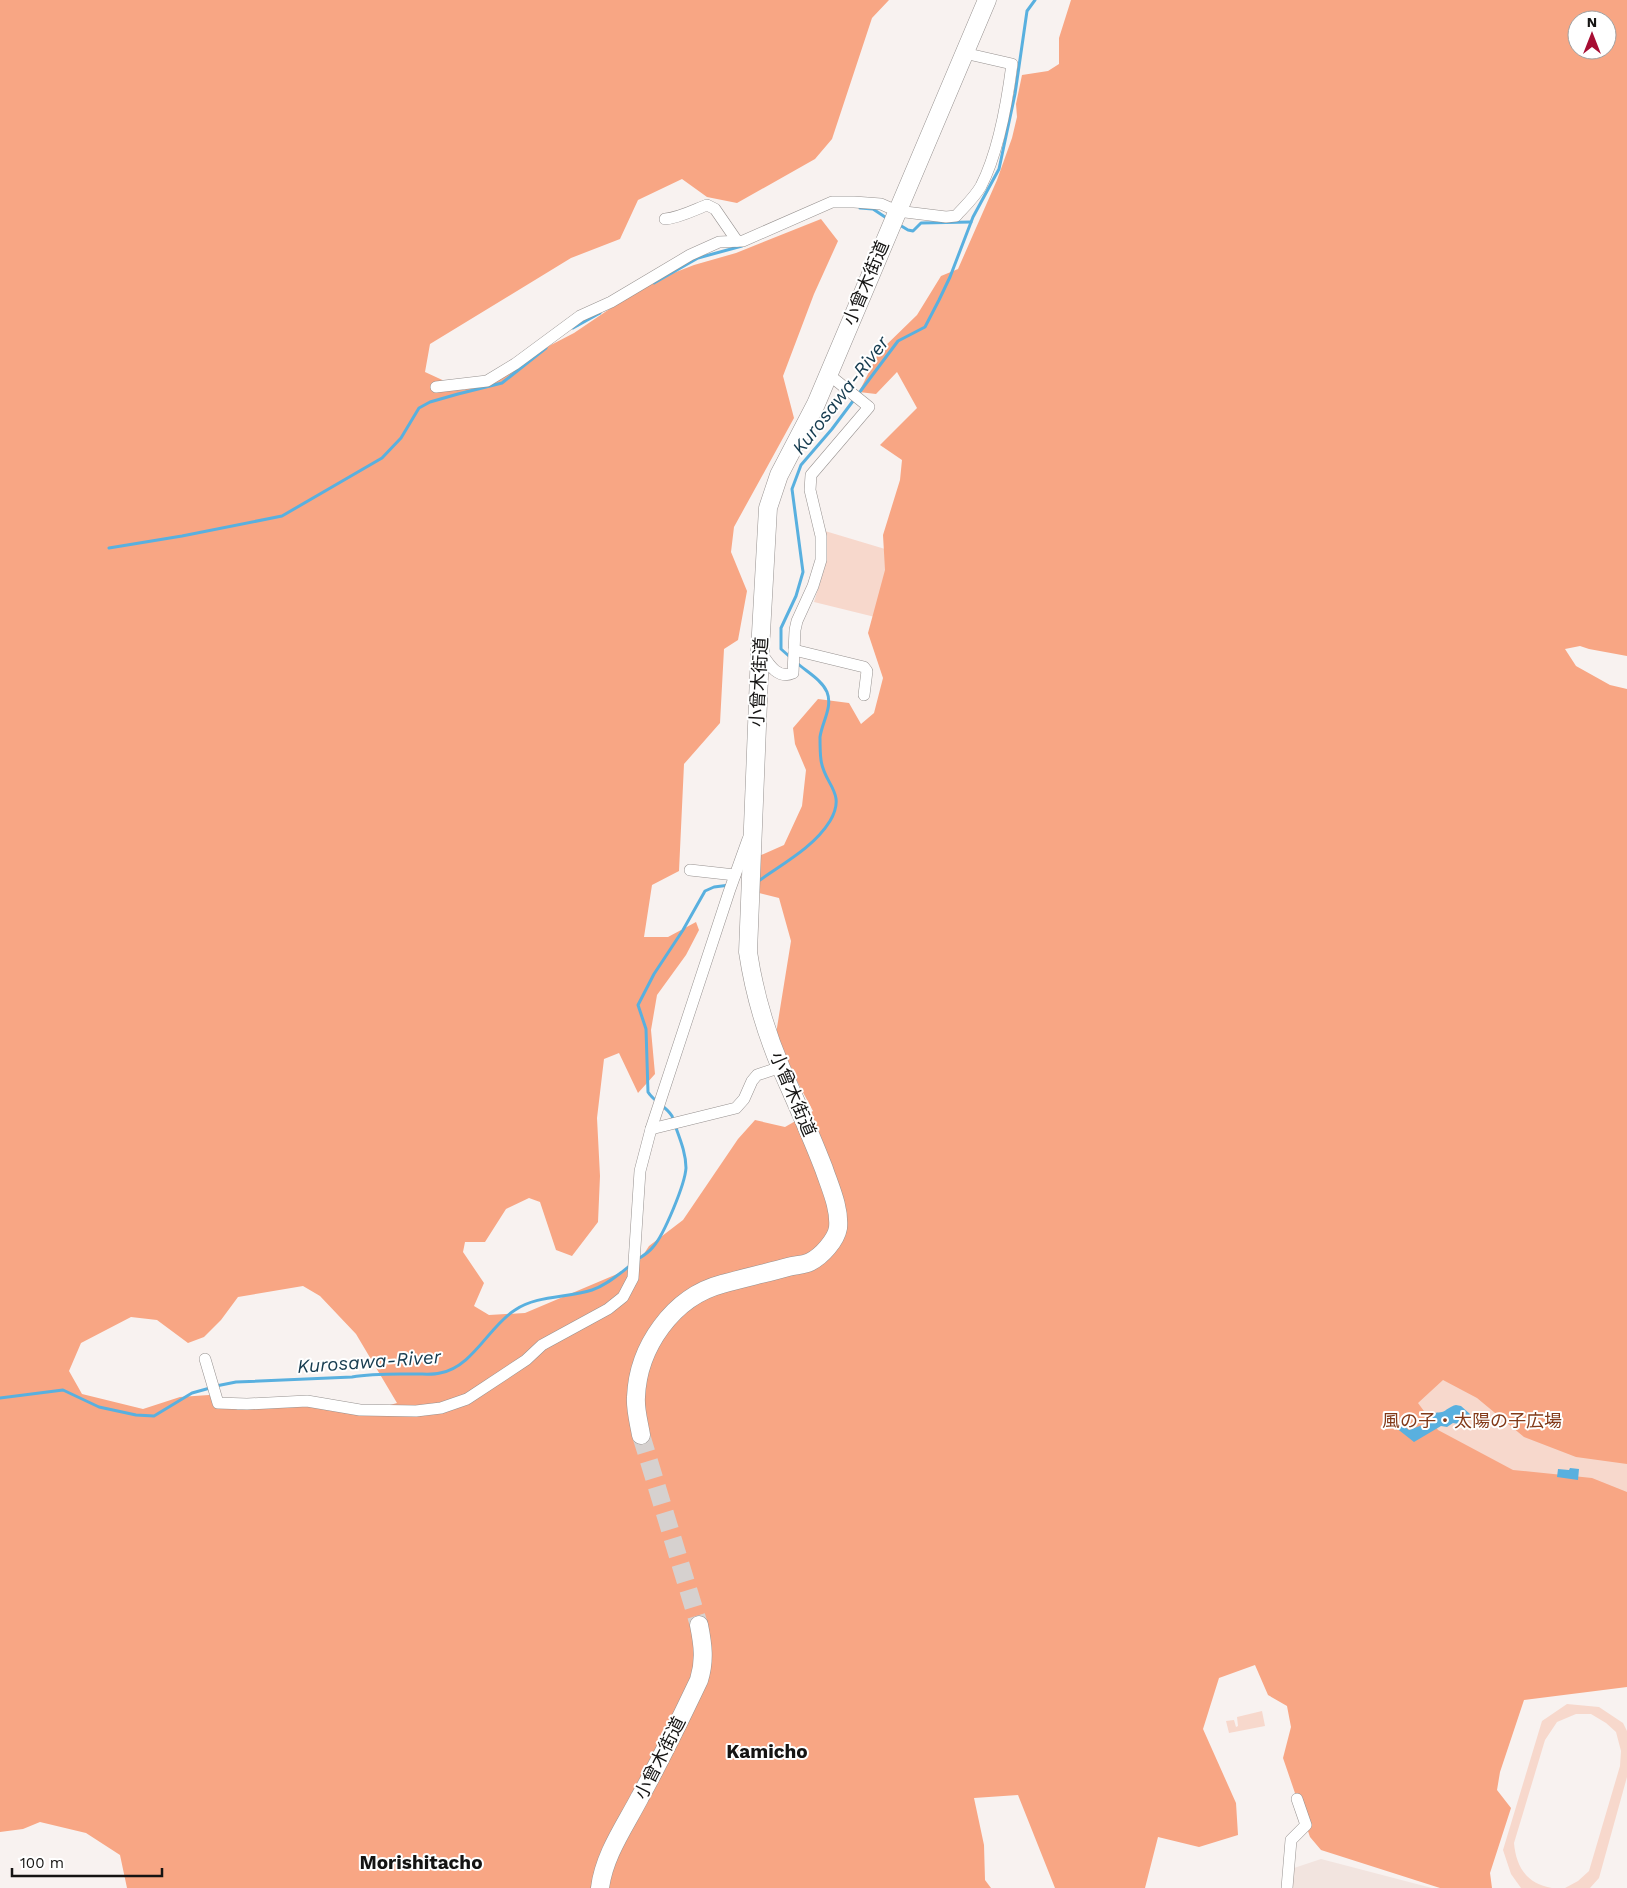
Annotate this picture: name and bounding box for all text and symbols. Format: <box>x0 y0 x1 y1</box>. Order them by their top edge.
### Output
north arrow <box>1567 10 1617 60</box>
text: N <box>1587 14 1597 30</box>
street label: 小曾木街道 <box>838 237 893 328</box>
water label: Kurosawa-River <box>787 331 894 459</box>
street label: 小曾木街道 <box>746 636 771 727</box>
street label: 小曾木街道 <box>766 1048 821 1139</box>
water label: Kurosawa-River <box>296 1345 442 1378</box>
park label: 風の子・太陽の子広場 <box>1382 1410 1562 1431</box>
street label: 小曾木街道 <box>630 1713 689 1803</box>
district label: Kamicho <box>726 1740 808 1763</box>
scale bar <box>12 1846 162 1878</box>
district label: Morishitacho <box>359 1851 483 1874</box>
text: 100 m <box>20 1854 64 1872</box>

